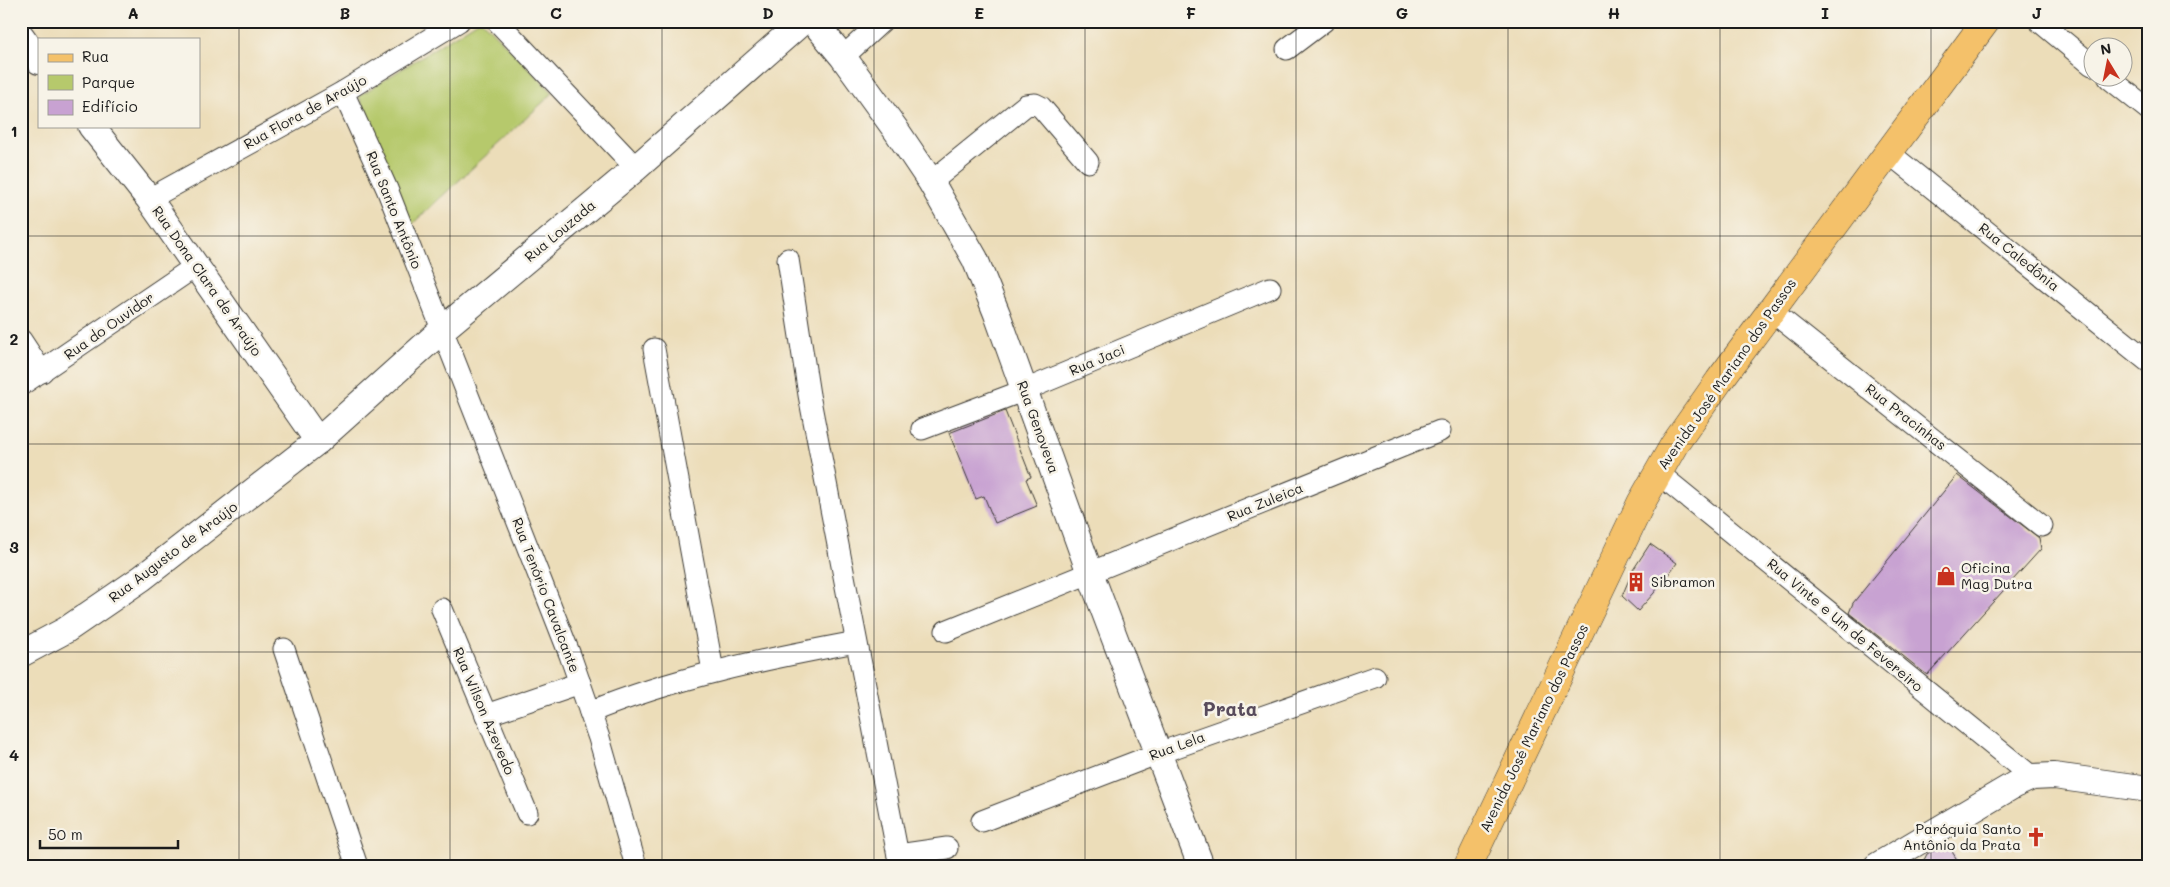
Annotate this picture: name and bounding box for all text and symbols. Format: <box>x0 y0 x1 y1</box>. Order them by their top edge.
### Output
text: A <box>127 2 139 23</box>
text: B <box>340 2 350 23</box>
text: C <box>550 2 562 23</box>
text: D <box>762 2 774 23</box>
text: E <box>974 2 984 23</box>
text: F <box>1186 2 1196 23</box>
text: G <box>1396 2 1408 23</box>
text: H <box>1608 2 1620 23</box>
text: I <box>1821 2 1829 23</box>
text: J <box>2032 2 2042 23</box>
legend <box>38 38 200 128</box>
north arrow <box>2082 38 2132 88</box>
text: N <box>2099 38 2113 59</box>
text: Rua <box>82 46 109 66</box>
street label: Rua Flora de Araújo <box>240 70 370 153</box>
text: Parque <box>82 72 135 92</box>
text: Edifício <box>82 96 138 116</box>
text: 1 <box>10 120 18 141</box>
street label: Rua Santo Antônio <box>362 148 427 272</box>
street label: Rua Louzada <box>520 195 599 266</box>
street label: Rua Dona Clara de Araújo <box>148 202 267 360</box>
street label: Rua Caledônia <box>1975 218 2064 295</box>
street label: Avenida José Mariano dos Passos <box>1653 274 1800 473</box>
street label: Rua do Ouvidor <box>60 287 158 364</box>
text: 2 <box>10 328 19 349</box>
street label: Rua Jaci <box>1066 339 1128 380</box>
street label: Rua Genoveva <box>1013 378 1064 476</box>
street label: Rua Pracinhas <box>1862 379 1951 454</box>
street label: Rua Zuleica <box>1224 478 1306 525</box>
street label: Rua Augusto de Araújo <box>104 497 241 606</box>
street label: Rua Tenório Cavalcante <box>508 515 585 675</box>
text: 3 <box>9 536 19 557</box>
street label: Rua Vinte e Um de Fevereiro <box>1763 554 1927 696</box>
place label: Oficina Mag Dutra <box>1961 558 2033 593</box>
shop icon: Oficina Mag Dutra <box>1935 565 1957 587</box>
building icon: Sibramon <box>1625 571 1647 593</box>
place label: Sibramon <box>1651 572 1715 591</box>
street label: Avenida José Mariano dos Passos <box>1475 621 1592 835</box>
street label: Rua Wilson Azevedo <box>449 644 520 777</box>
district label: Prata <box>1203 696 1257 721</box>
street label: Rua Lela <box>1146 727 1207 764</box>
text: 4 <box>9 744 19 765</box>
scale bar <box>40 817 178 849</box>
place label: Paróquia Santo Antônio da Prata <box>1903 819 2021 854</box>
text: 50 m <box>48 824 83 844</box>
church icon: Paróquia Santo Antônio da Prata <box>2025 826 2047 848</box>

